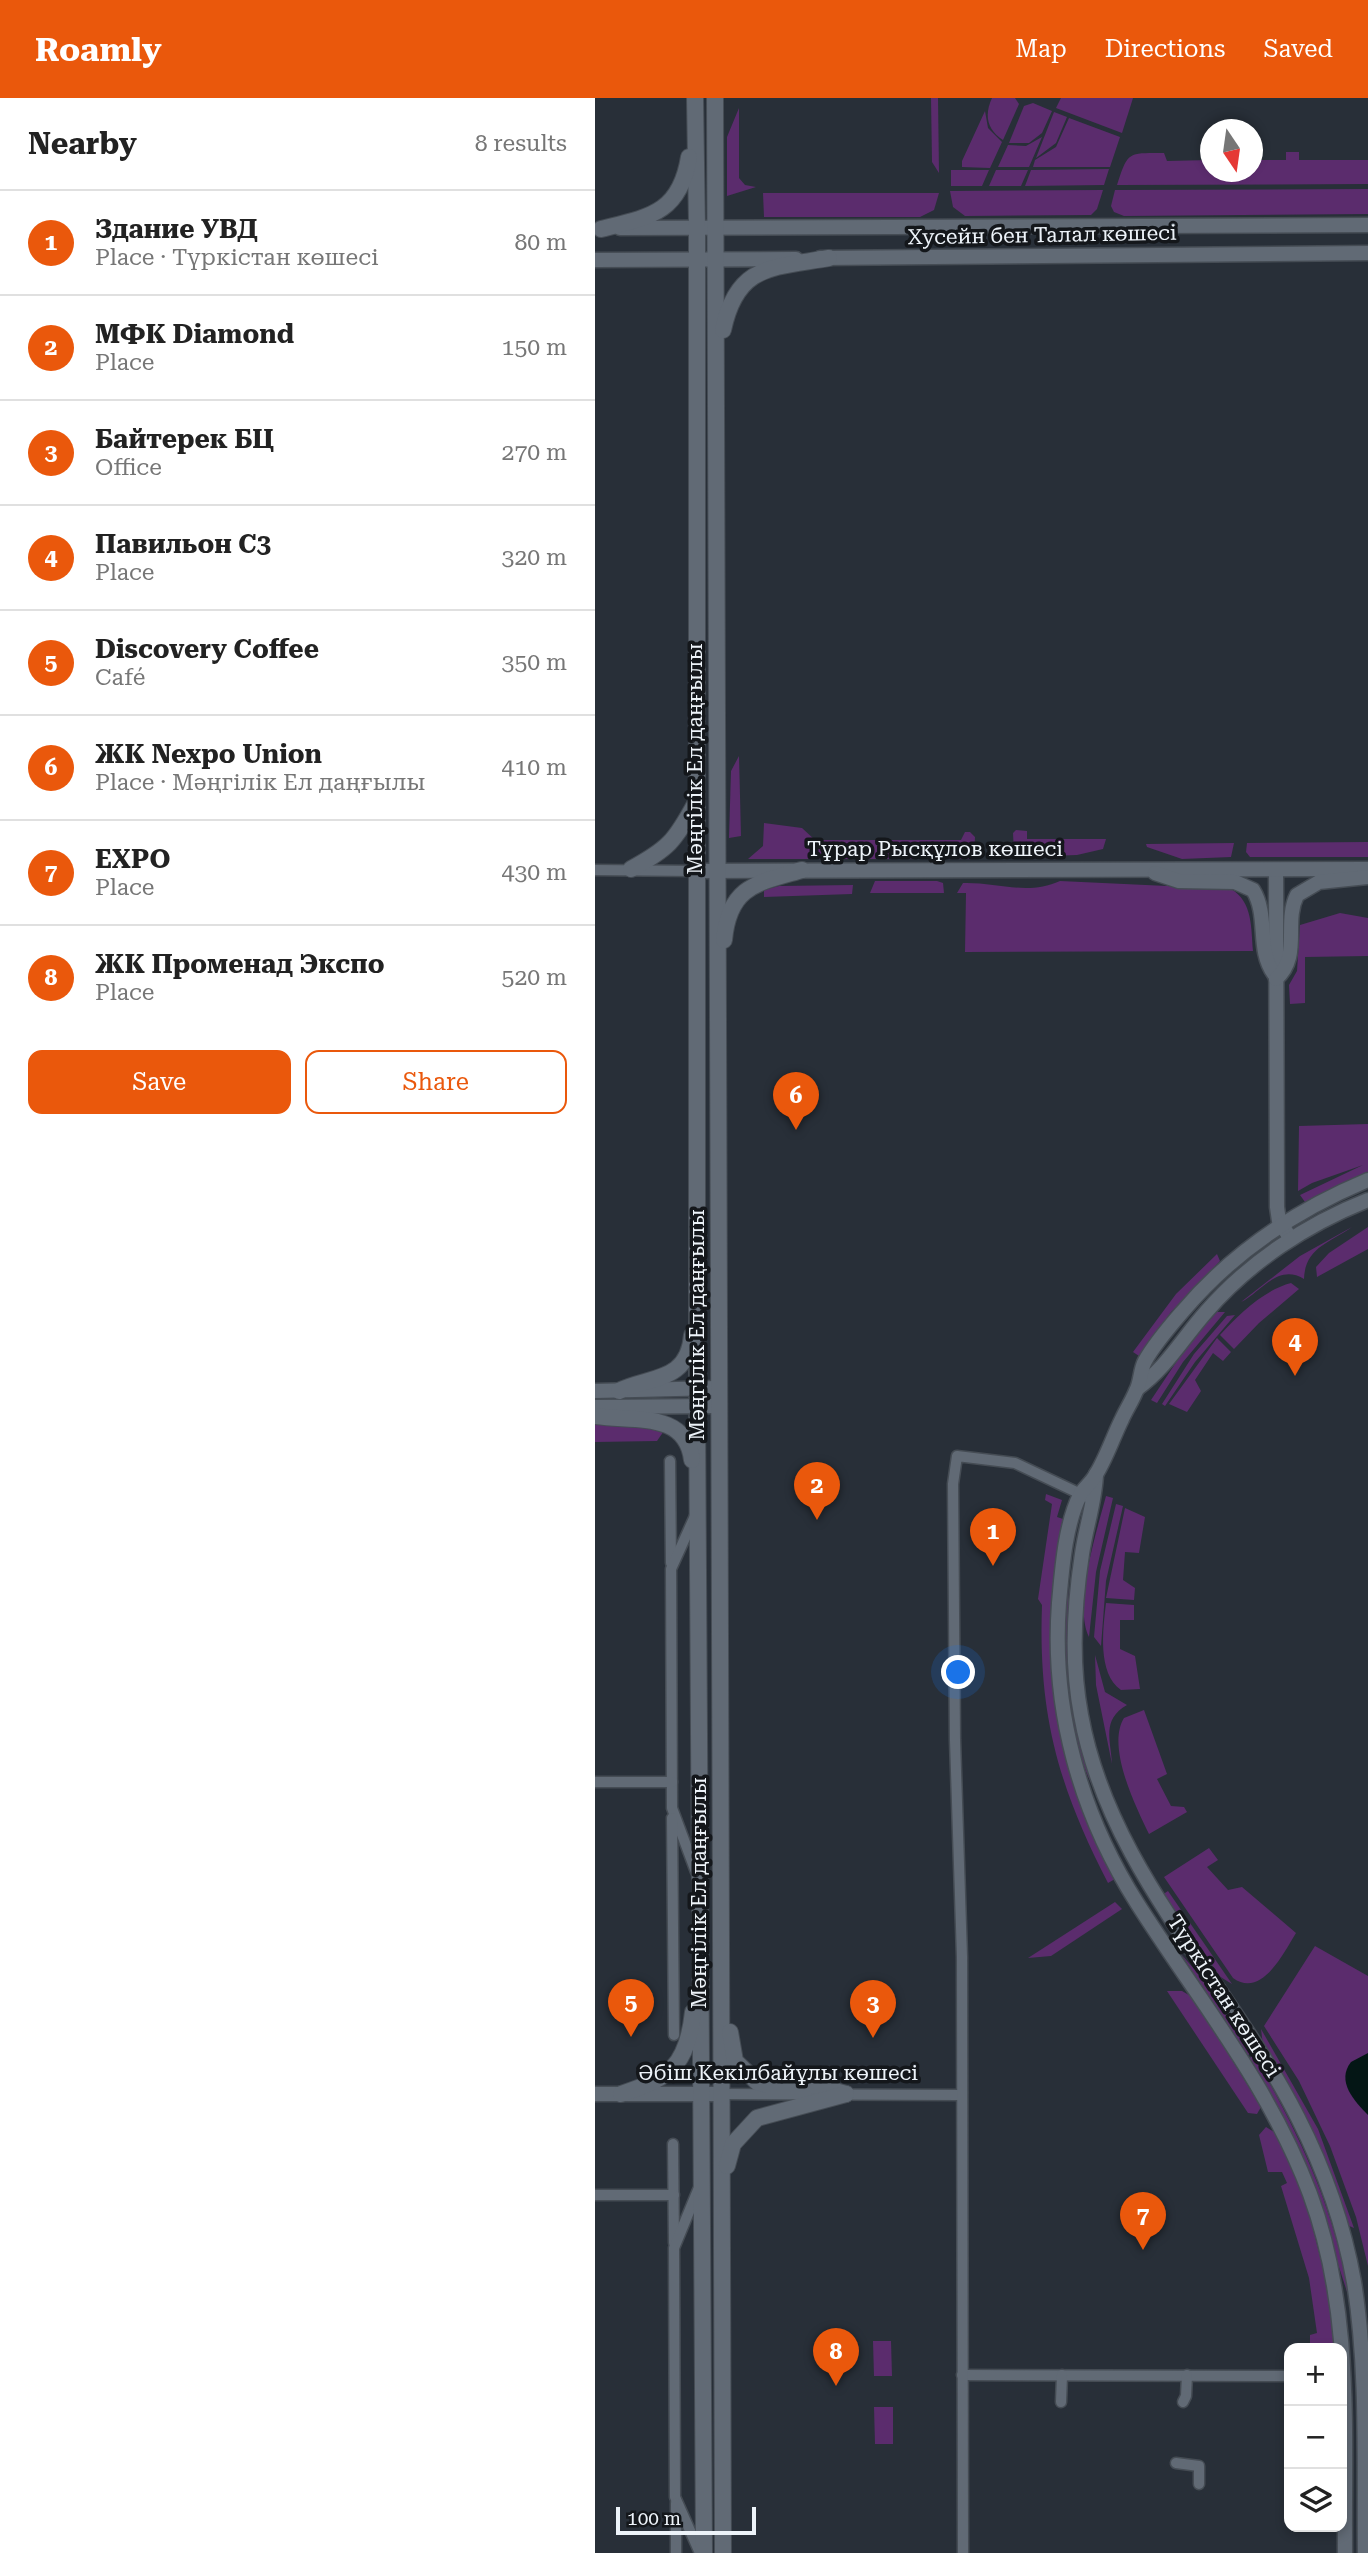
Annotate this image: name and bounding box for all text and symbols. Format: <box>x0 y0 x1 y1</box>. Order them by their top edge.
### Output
text: Roamly <box>35 30 162 69</box>
text: Map <box>1015 35 1067 63</box>
text: Directions <box>1105 35 1225 63</box>
text: Saved <box>1263 35 1333 63</box>
north arrow <box>1200 119 1263 182</box>
text: Nearby <box>28 126 137 161</box>
text: 8 results <box>475 130 567 157</box>
text: Здание УВД <box>95 214 258 244</box>
street label: Хусейн бен Талал көшесі <box>907 221 1177 249</box>
text: 1 <box>45 229 57 256</box>
text: 80 m <box>514 229 567 256</box>
text: Place · Түркістан көшесі <box>95 244 379 271</box>
text: МФК Diamond <box>95 319 294 349</box>
text: 2 <box>45 334 57 361</box>
text: 150 m <box>502 334 567 361</box>
text: Place <box>95 349 154 376</box>
text: Байтерек БЦ <box>95 424 274 454</box>
text: 3 <box>45 439 57 466</box>
text: 270 m <box>502 439 567 466</box>
text: Office <box>95 454 162 481</box>
text: Павильон С3 <box>95 529 271 559</box>
text: 4 <box>45 544 57 571</box>
text: 320 m <box>502 544 567 571</box>
text: Place <box>95 559 154 586</box>
text: Discovery Coffee <box>95 634 319 664</box>
street label: Мәңгілік Ел даңғылы <box>683 643 707 875</box>
text: 5 <box>45 649 57 676</box>
text: 350 m <box>502 649 567 676</box>
text: Café <box>95 664 145 691</box>
text: ЖК Nexpo Union <box>95 739 322 769</box>
text: 6 <box>45 754 57 781</box>
text: 410 m <box>502 754 567 781</box>
text: Place · Мәңгілік Ел даңғылы <box>95 769 425 796</box>
street label: Тұрар Рысқұлов көшесі <box>807 837 1063 861</box>
text: EXPO <box>95 844 170 874</box>
text: 7 <box>45 859 57 886</box>
text: 430 m <box>502 859 567 886</box>
text: Place <box>95 874 154 901</box>
text: ЖК Променад Экспо <box>95 949 384 979</box>
text: 8 <box>45 964 57 991</box>
text: 520 m <box>502 964 567 991</box>
text: Place <box>95 979 154 1006</box>
button: Save <box>28 1050 291 1114</box>
button: Share <box>305 1050 567 1114</box>
pin: 6 <box>773 1072 819 1130</box>
street label: Мәңгілік Ел даңғылы <box>685 1209 709 1441</box>
pin: 4 <box>1272 1318 1318 1376</box>
pin: 2 <box>794 1462 840 1520</box>
pin: 1 <box>970 1508 1016 1566</box>
your location <box>941 1655 975 1689</box>
street label: Мәңгілік Ел даңғылы <box>687 1777 711 2009</box>
street label: Түркістан көшесі <box>1163 1910 1286 2082</box>
pin: 5 <box>608 1979 654 2037</box>
pin: 3 <box>850 1980 896 2038</box>
street label: Әбіш Кекілбайұлы көшесі <box>638 2061 918 2085</box>
pin: 7 <box>1120 2192 1166 2250</box>
pin: 8 <box>813 2328 859 2386</box>
map controls <box>1284 2343 1347 2532</box>
button: + <box>1284 2343 1347 2406</box>
button: − <box>1284 2406 1347 2469</box>
button: layers <box>1284 2469 1347 2532</box>
scale bar <box>616 2504 756 2536</box>
text: 100 m <box>627 2507 681 2530</box>

